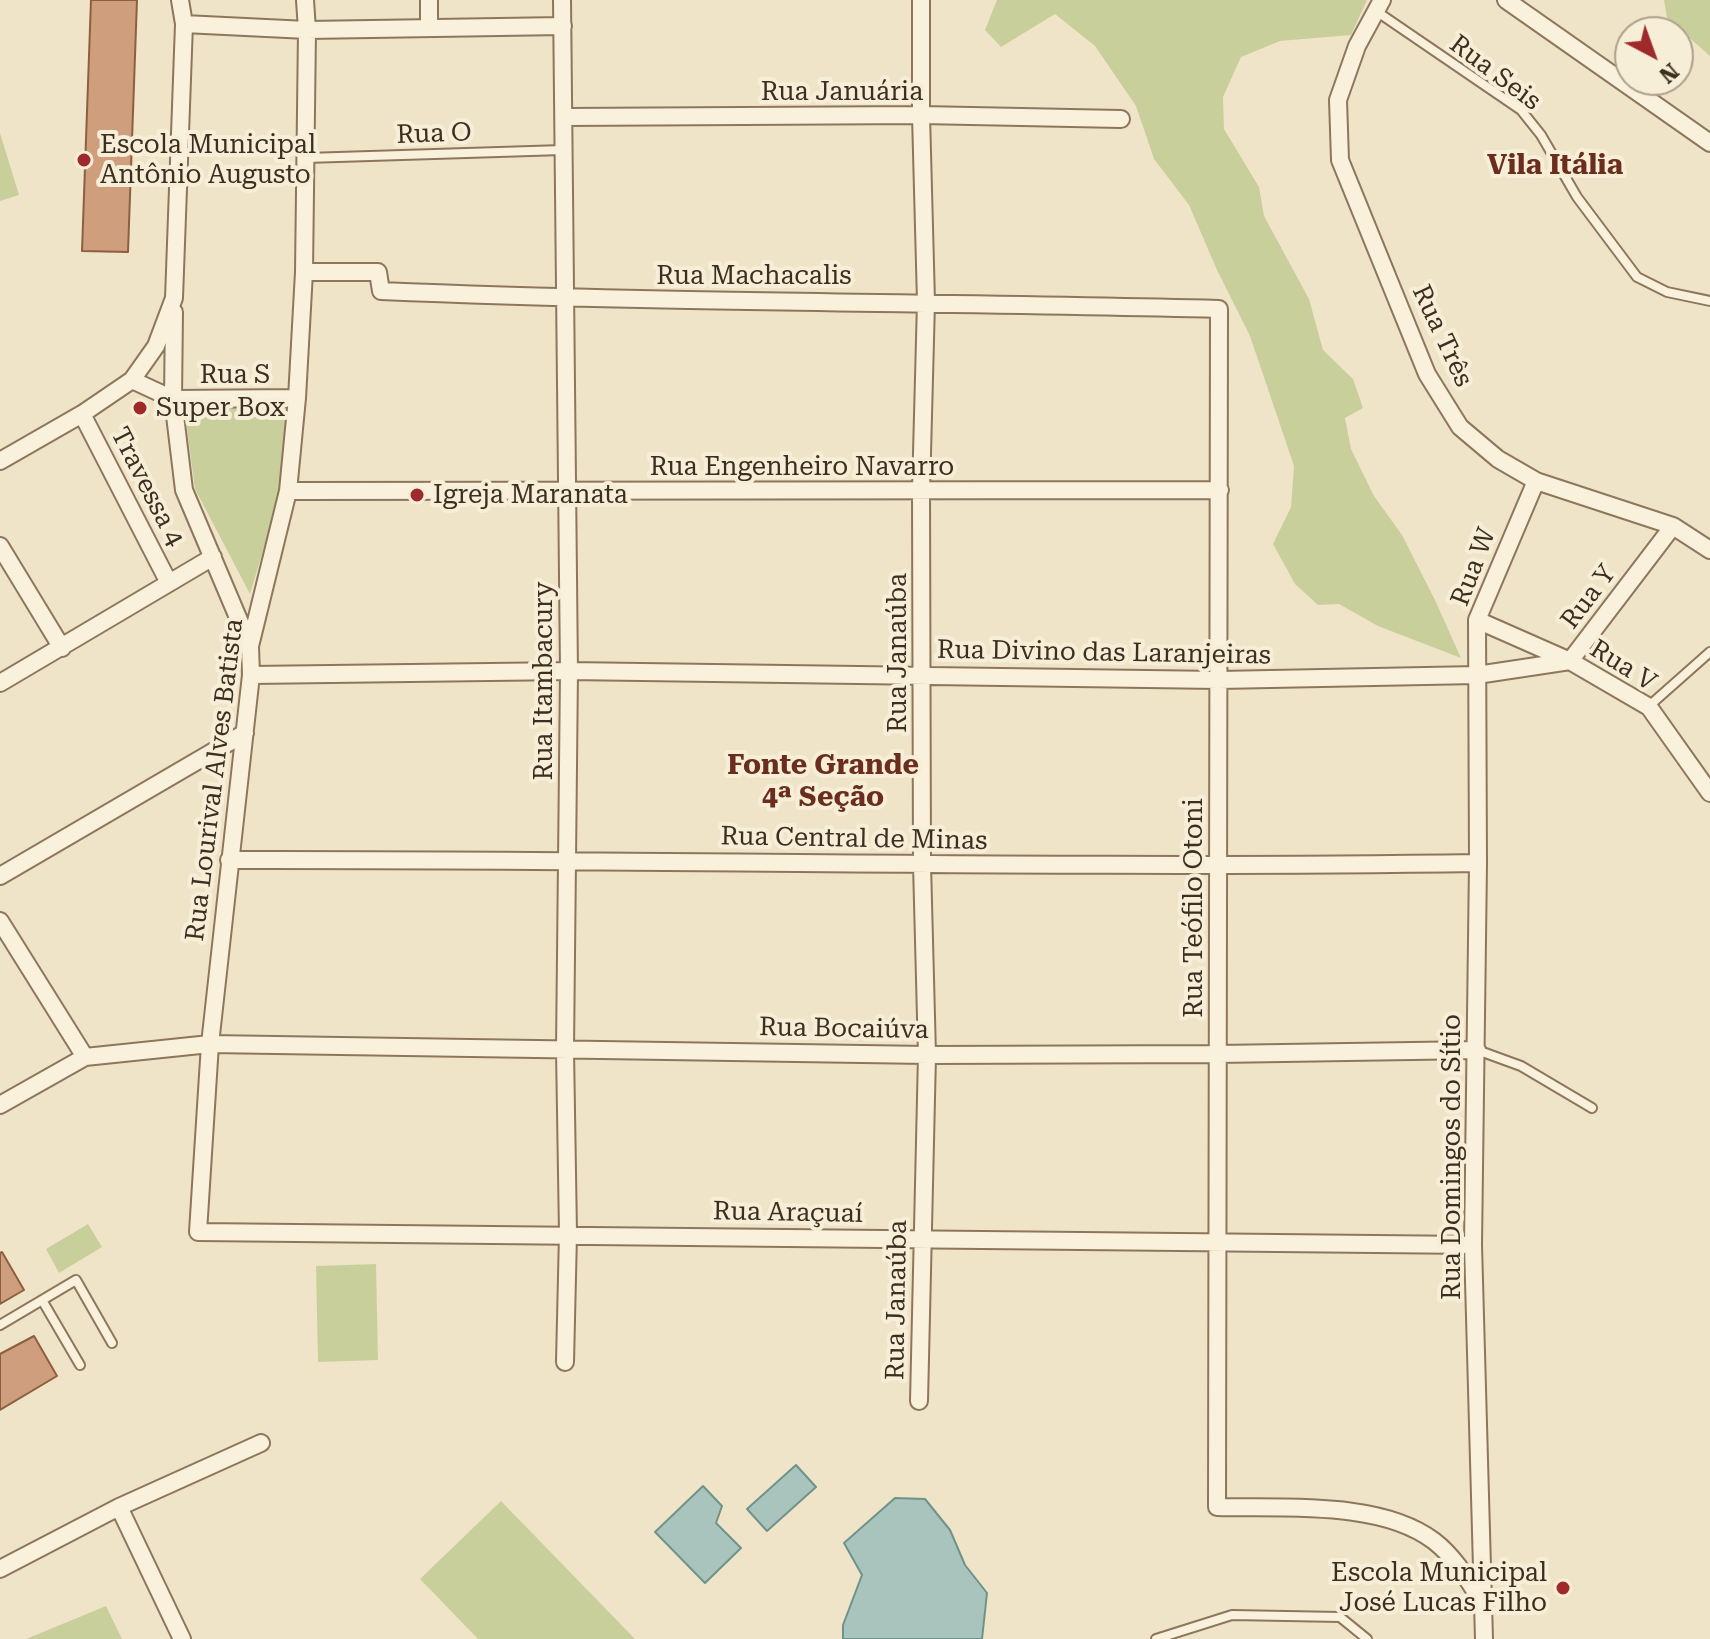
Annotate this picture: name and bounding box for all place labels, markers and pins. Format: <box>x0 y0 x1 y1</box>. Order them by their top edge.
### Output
place label: Escola Municipal Antônio Augusto <box>100 129 316 190</box>
marker: Escola Municipal Antônio Augusto <box>75 151 93 169</box>
place label: Super Box <box>156 392 285 424</box>
marker: Super Box <box>131 399 149 417</box>
place label: Igreja Maranata <box>433 479 628 511</box>
marker: Igreja Maranata <box>408 486 426 504</box>
place label: Escola Municipal José Lucas Filho <box>1331 1557 1547 1618</box>
marker: Escola Municipal José Lucas Filho <box>1554 1579 1572 1597</box>

